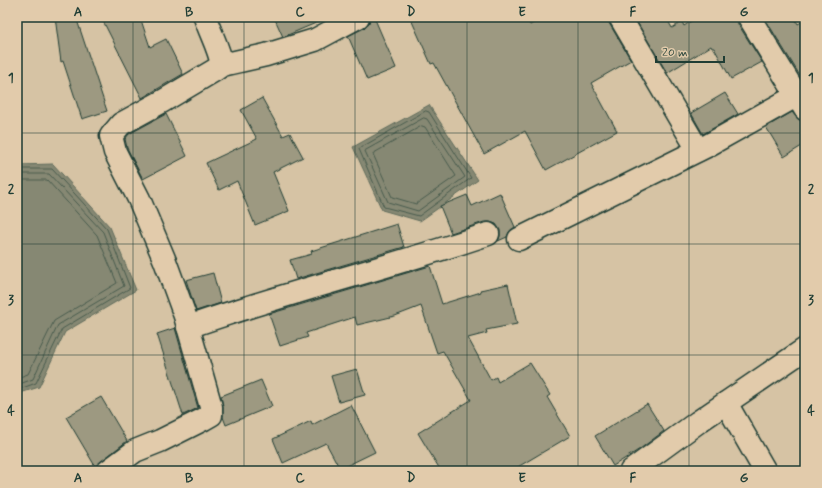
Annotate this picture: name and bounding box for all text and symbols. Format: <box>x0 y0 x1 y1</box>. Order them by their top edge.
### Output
text: A <box>74 4 82 21</box>
text: B <box>185 4 194 21</box>
text: C <box>295 4 305 21</box>
text: D <box>407 4 416 21</box>
text: E <box>518 4 526 21</box>
text: F <box>630 4 637 21</box>
text: G <box>740 4 749 21</box>
scale bar <box>656 38 724 64</box>
text: 20 m <box>662 45 688 61</box>
text: 1 <box>8 70 14 87</box>
text: 1 <box>808 70 814 87</box>
text: 2 <box>8 181 15 198</box>
text: 2 <box>808 181 815 198</box>
text: 3 <box>8 292 14 309</box>
text: 3 <box>808 292 814 309</box>
text: 4 <box>7 403 15 420</box>
text: 4 <box>807 403 815 420</box>
text: A <box>74 470 82 487</box>
text: B <box>185 470 194 487</box>
text: C <box>295 470 305 487</box>
text: D <box>407 470 416 487</box>
text: E <box>518 470 526 487</box>
text: F <box>630 470 637 487</box>
text: G <box>740 470 749 487</box>

